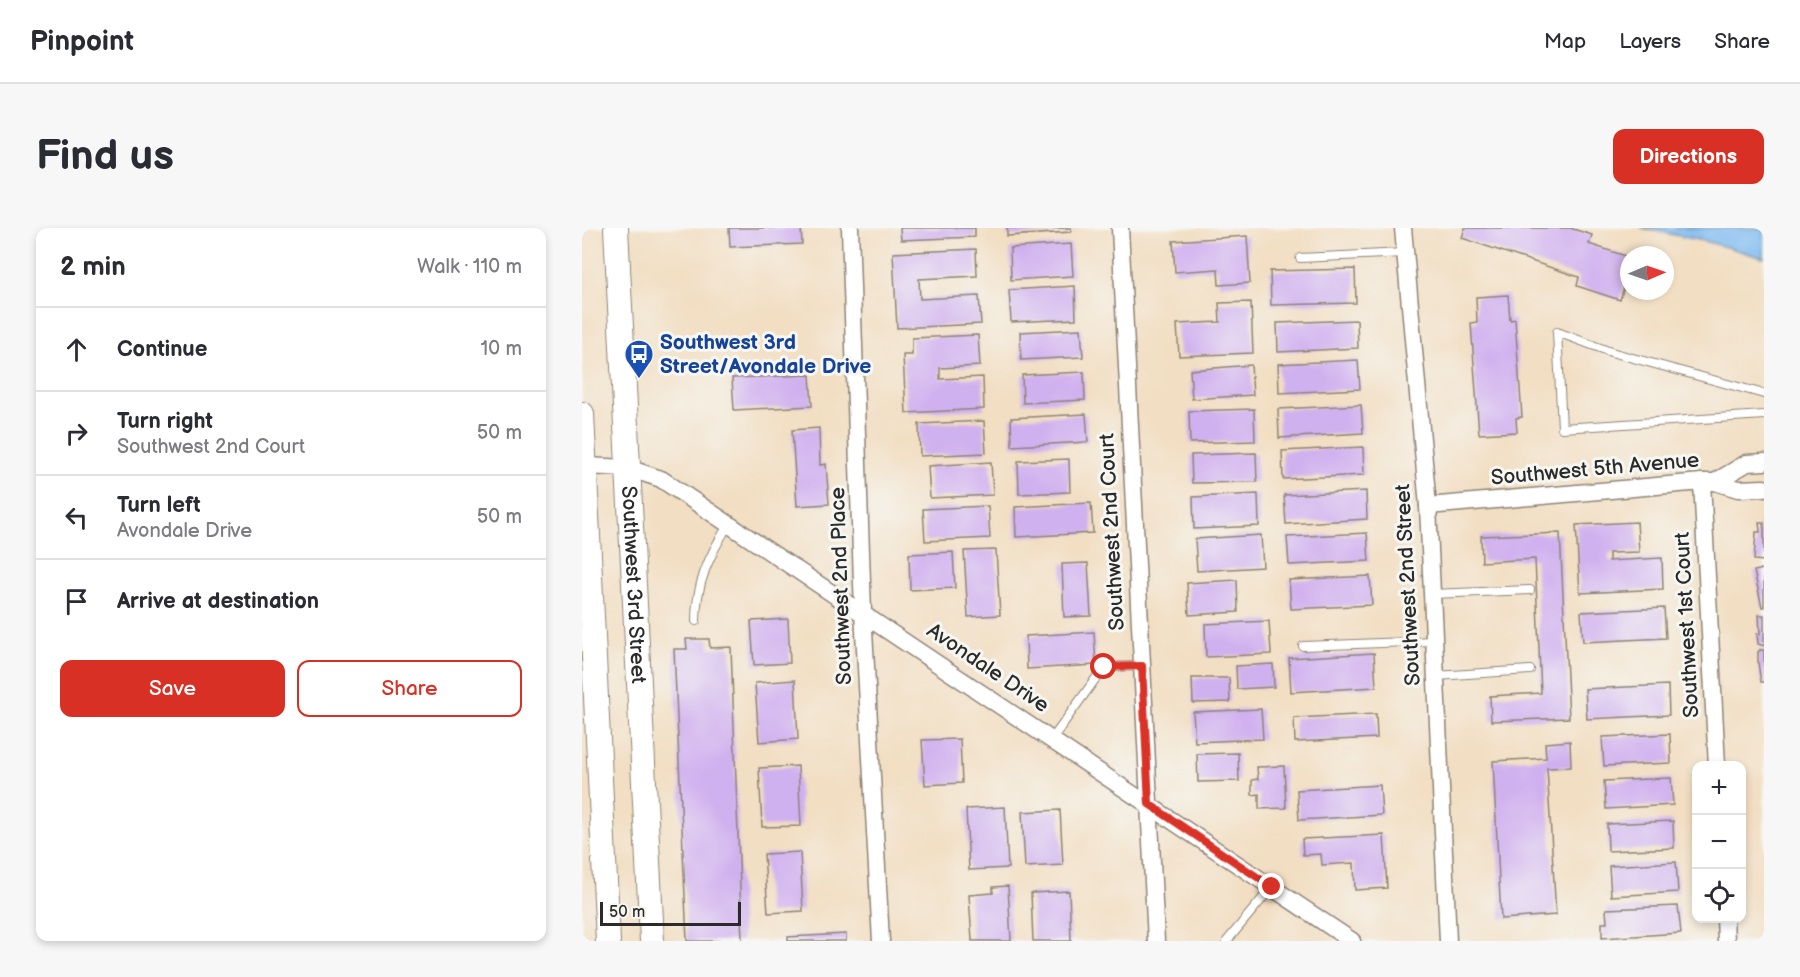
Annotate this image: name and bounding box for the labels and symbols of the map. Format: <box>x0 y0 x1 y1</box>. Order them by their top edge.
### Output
north arrow <box>1620 246 1674 300</box>
place label: Southwest 3rd Street/Avondale Drive <box>660 330 871 379</box>
bus stop icon: Southwest 3rd Street/Avondale Drive <box>623 338 655 380</box>
street label: Southwest 2nd Court <box>1094 432 1130 631</box>
street label: Southwest 5th Avenue <box>1490 447 1700 491</box>
street label: Southwest 2nd Street <box>1390 483 1426 687</box>
street label: Southwest 3rd Street <box>617 485 652 685</box>
street label: Southwest 2nd Place <box>825 487 857 685</box>
street label: Southwest 1st Court <box>1670 531 1704 719</box>
street label: Avondale Drive <box>922 618 1054 718</box>
route start <box>1090 653 1116 679</box>
route end <box>1258 873 1284 899</box>
scale bar <box>600 899 741 926</box>

